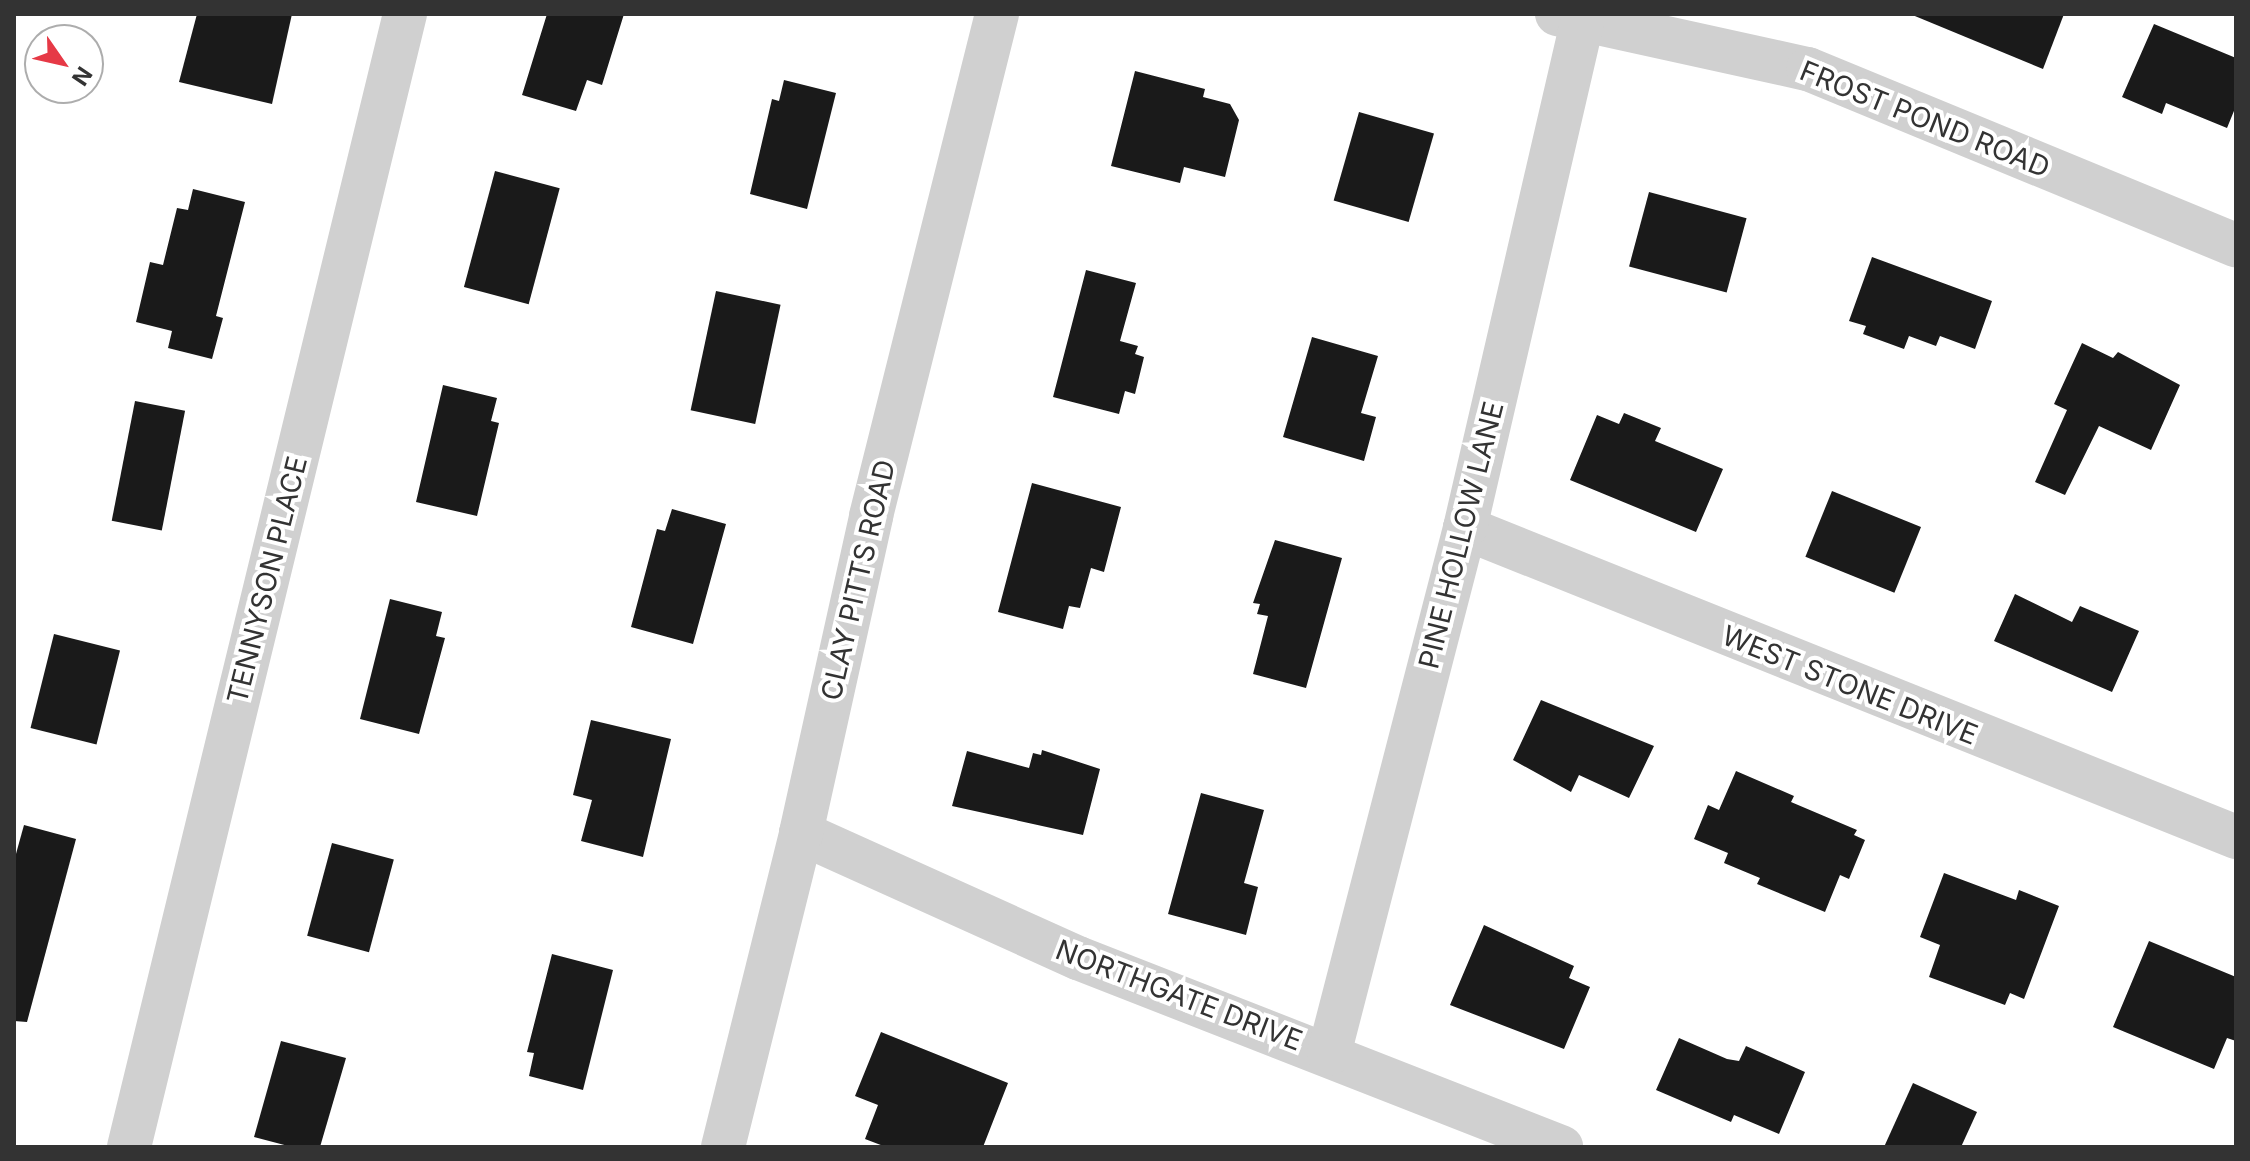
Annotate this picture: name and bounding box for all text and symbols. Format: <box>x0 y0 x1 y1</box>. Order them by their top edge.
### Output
north arrow <box>24 24 104 104</box>
street label: FROST POND ROAD <box>1795 54 2055 184</box>
text: N <box>67 62 98 91</box>
street label: PINE HOLLOW LANE <box>1412 398 1510 672</box>
street label: TENNYSON PLACE <box>220 453 314 707</box>
street label: CLAY PITTS ROAD <box>814 456 902 704</box>
street label: WEST STONE DRIVE <box>1717 618 1983 752</box>
street label: NORTHGATE DRIVE <box>1051 932 1307 1058</box>

